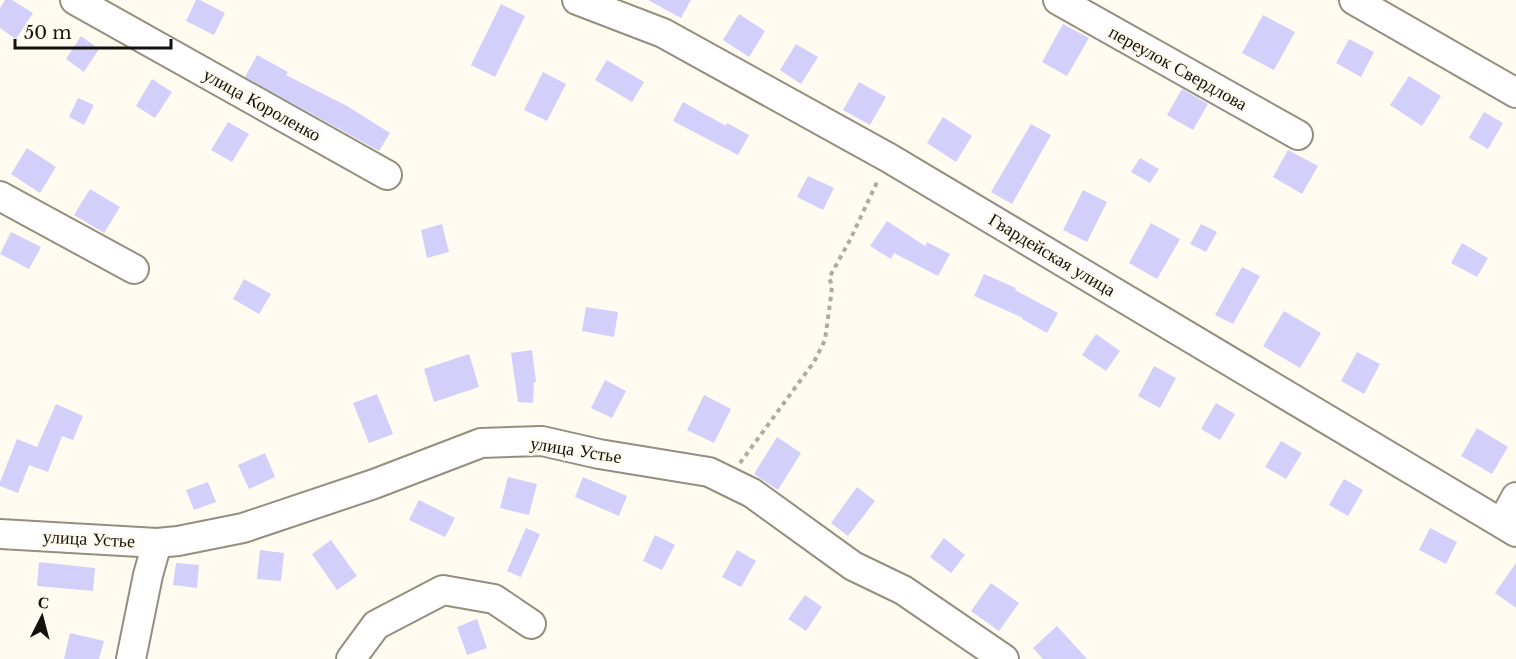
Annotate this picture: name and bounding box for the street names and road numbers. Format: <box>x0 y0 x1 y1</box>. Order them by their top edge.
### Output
street label: переулок Свердлова <box>1105 21 1251 115</box>
street label: улица Короленко <box>199 64 325 146</box>
street label: Гвардейская улица <box>985 209 1119 301</box>
street label: улица Устье <box>529 432 623 468</box>
street label: улица Устье <box>42 526 136 552</box>

